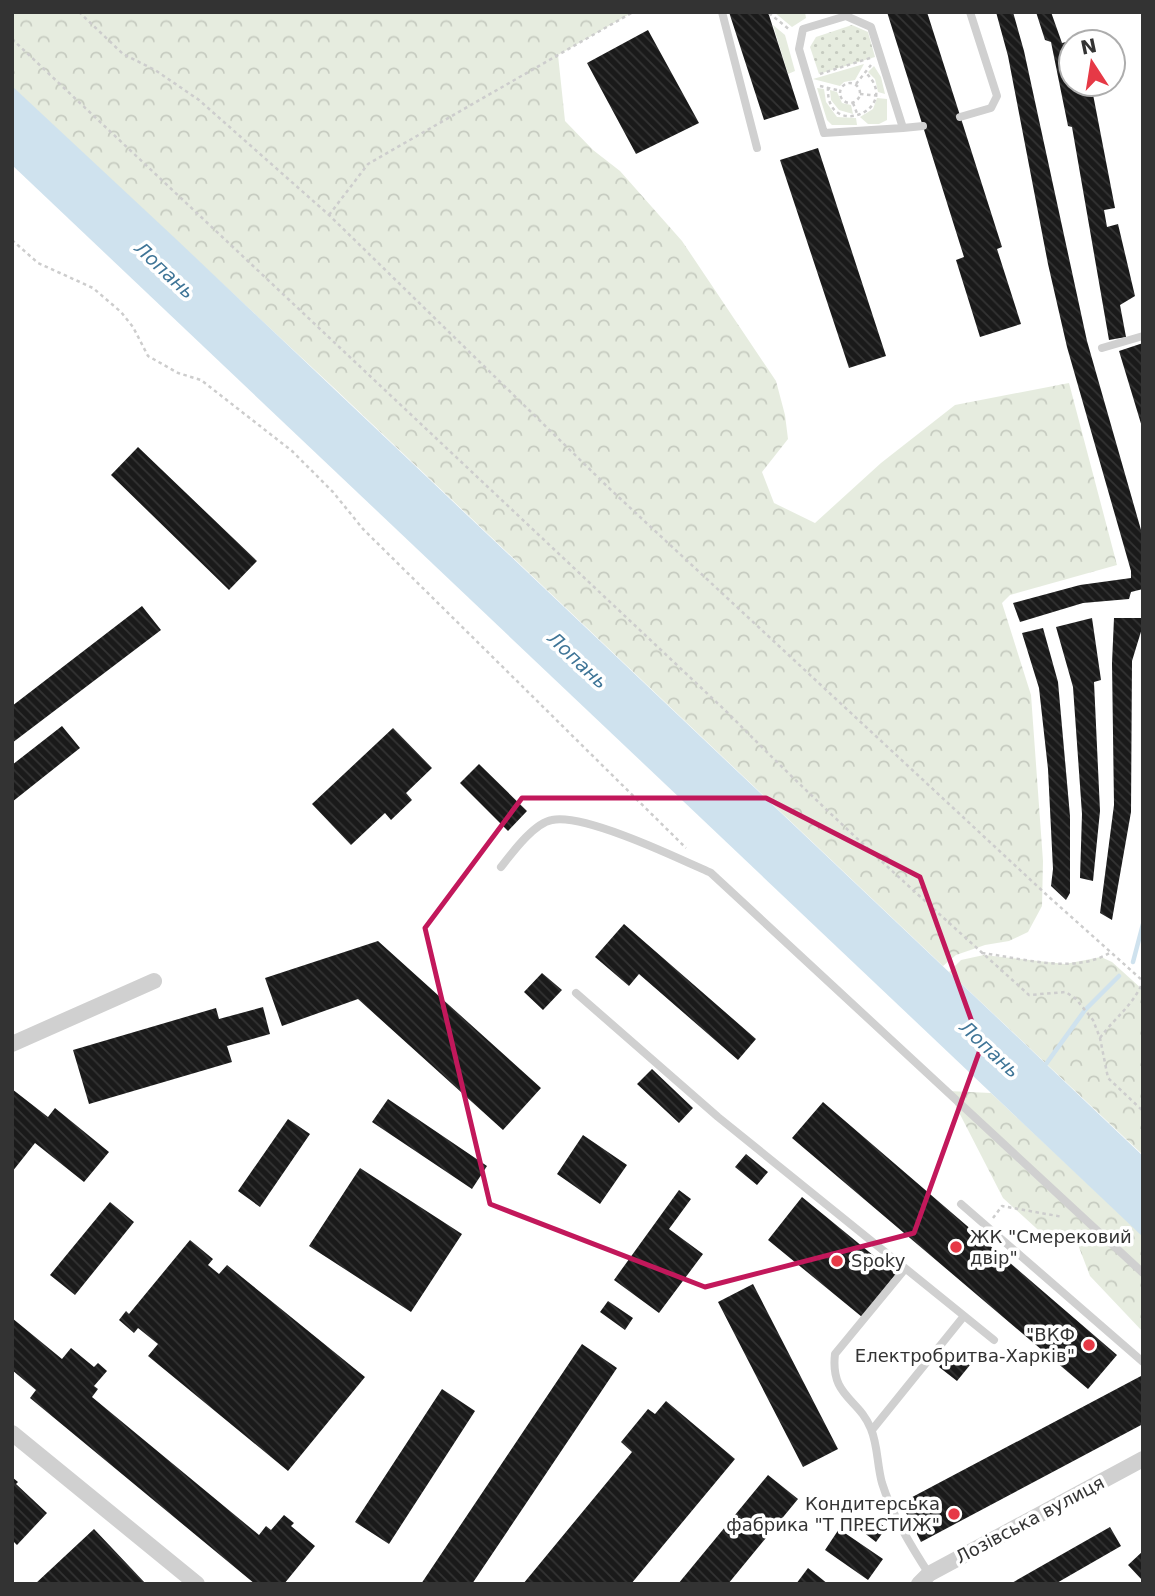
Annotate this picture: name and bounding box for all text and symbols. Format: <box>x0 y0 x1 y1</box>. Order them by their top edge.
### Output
north arrow <box>1057 28 1127 98</box>
text: N <box>1078 34 1099 59</box>
water label: Лопань <box>130 236 199 303</box>
water label: Лопань <box>543 626 612 693</box>
water label: Лопань <box>955 1015 1024 1082</box>
place label: ЖК "Смерековий двір" <box>970 1226 1132 1268</box>
marker: ЖК "Смерековий двір" <box>948 1239 964 1255</box>
place label: Spoky <box>851 1250 906 1271</box>
marker: Spoky <box>829 1253 845 1269</box>
place label: "ВКФ Електробритва-Харків" <box>855 1324 1075 1366</box>
marker: "ВКФ Електробритва-Харків" <box>1081 1337 1097 1353</box>
street label: Лозівська вулиця <box>952 1471 1108 1568</box>
place label: Кондитерська фабрика "Т ПРЕСТИЖ" <box>726 1493 940 1535</box>
marker: Кондитерська фабрика "Т ПРЕСТИЖ" <box>946 1506 962 1522</box>

